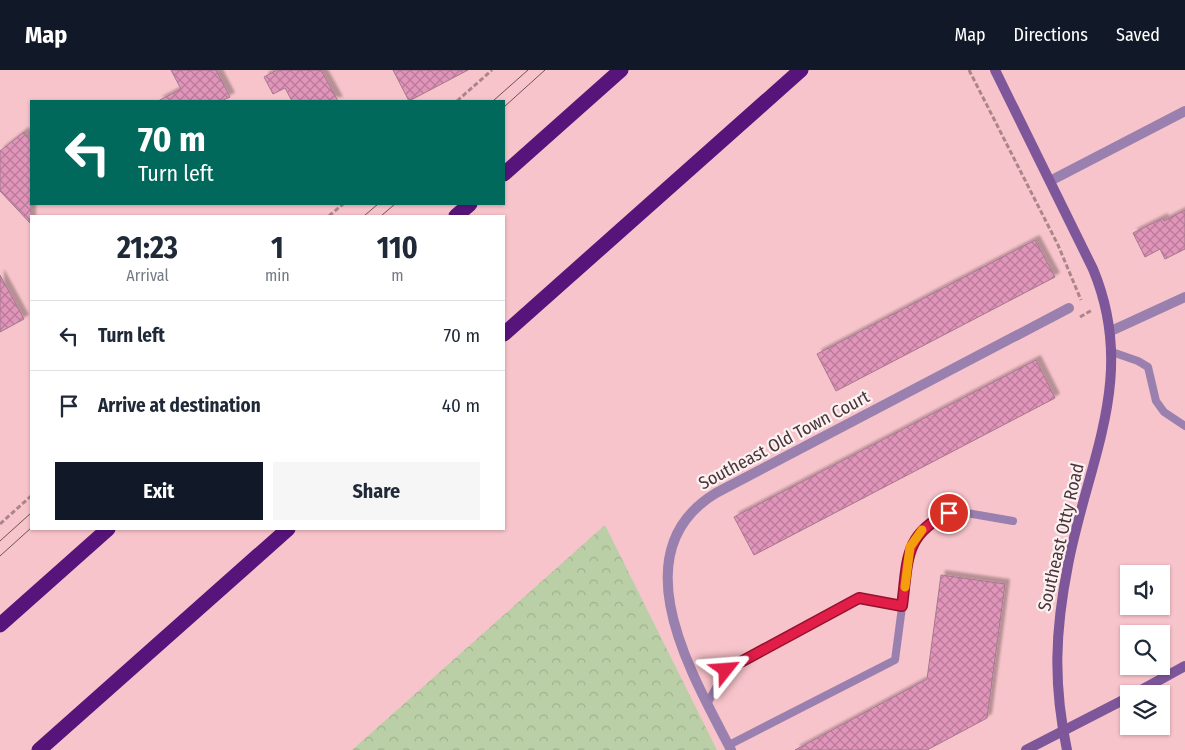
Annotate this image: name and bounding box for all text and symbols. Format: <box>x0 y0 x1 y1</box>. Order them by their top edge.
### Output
text: Map <box>25 21 67 49</box>
text: Map <box>954 24 986 46</box>
text: Directions <box>1014 24 1088 46</box>
text: Saved <box>1116 24 1160 46</box>
text: 70 m <box>138 118 206 160</box>
icon: left <box>55 120 120 185</box>
text: Turn left <box>138 160 214 187</box>
text: 21:23 <box>117 230 178 266</box>
text: 1 <box>271 230 284 266</box>
text: 110 <box>377 230 418 266</box>
text: Arrival <box>126 266 169 285</box>
text: min <box>265 266 290 285</box>
text: m <box>391 266 404 285</box>
icon: left <box>55 322 83 350</box>
text: Turn left <box>98 324 165 347</box>
text: 70 m <box>444 324 480 347</box>
street label: Southeast Old Town Court <box>695 386 873 494</box>
icon: arrive <box>55 392 83 420</box>
text: Arrive at destination <box>98 394 261 417</box>
text: 40 m <box>442 394 480 417</box>
street label: Southeast Otty Road <box>1033 461 1089 613</box>
button: Exit <box>55 462 263 520</box>
button: Share <box>273 462 480 520</box>
pin <box>928 492 970 534</box>
icon: arrive <box>935 499 963 527</box>
map controls <box>1120 565 1170 735</box>
button: sound <box>1120 565 1170 615</box>
button: search <box>1120 625 1170 675</box>
position arrow <box>699 643 751 695</box>
button: layers <box>1120 685 1170 735</box>

